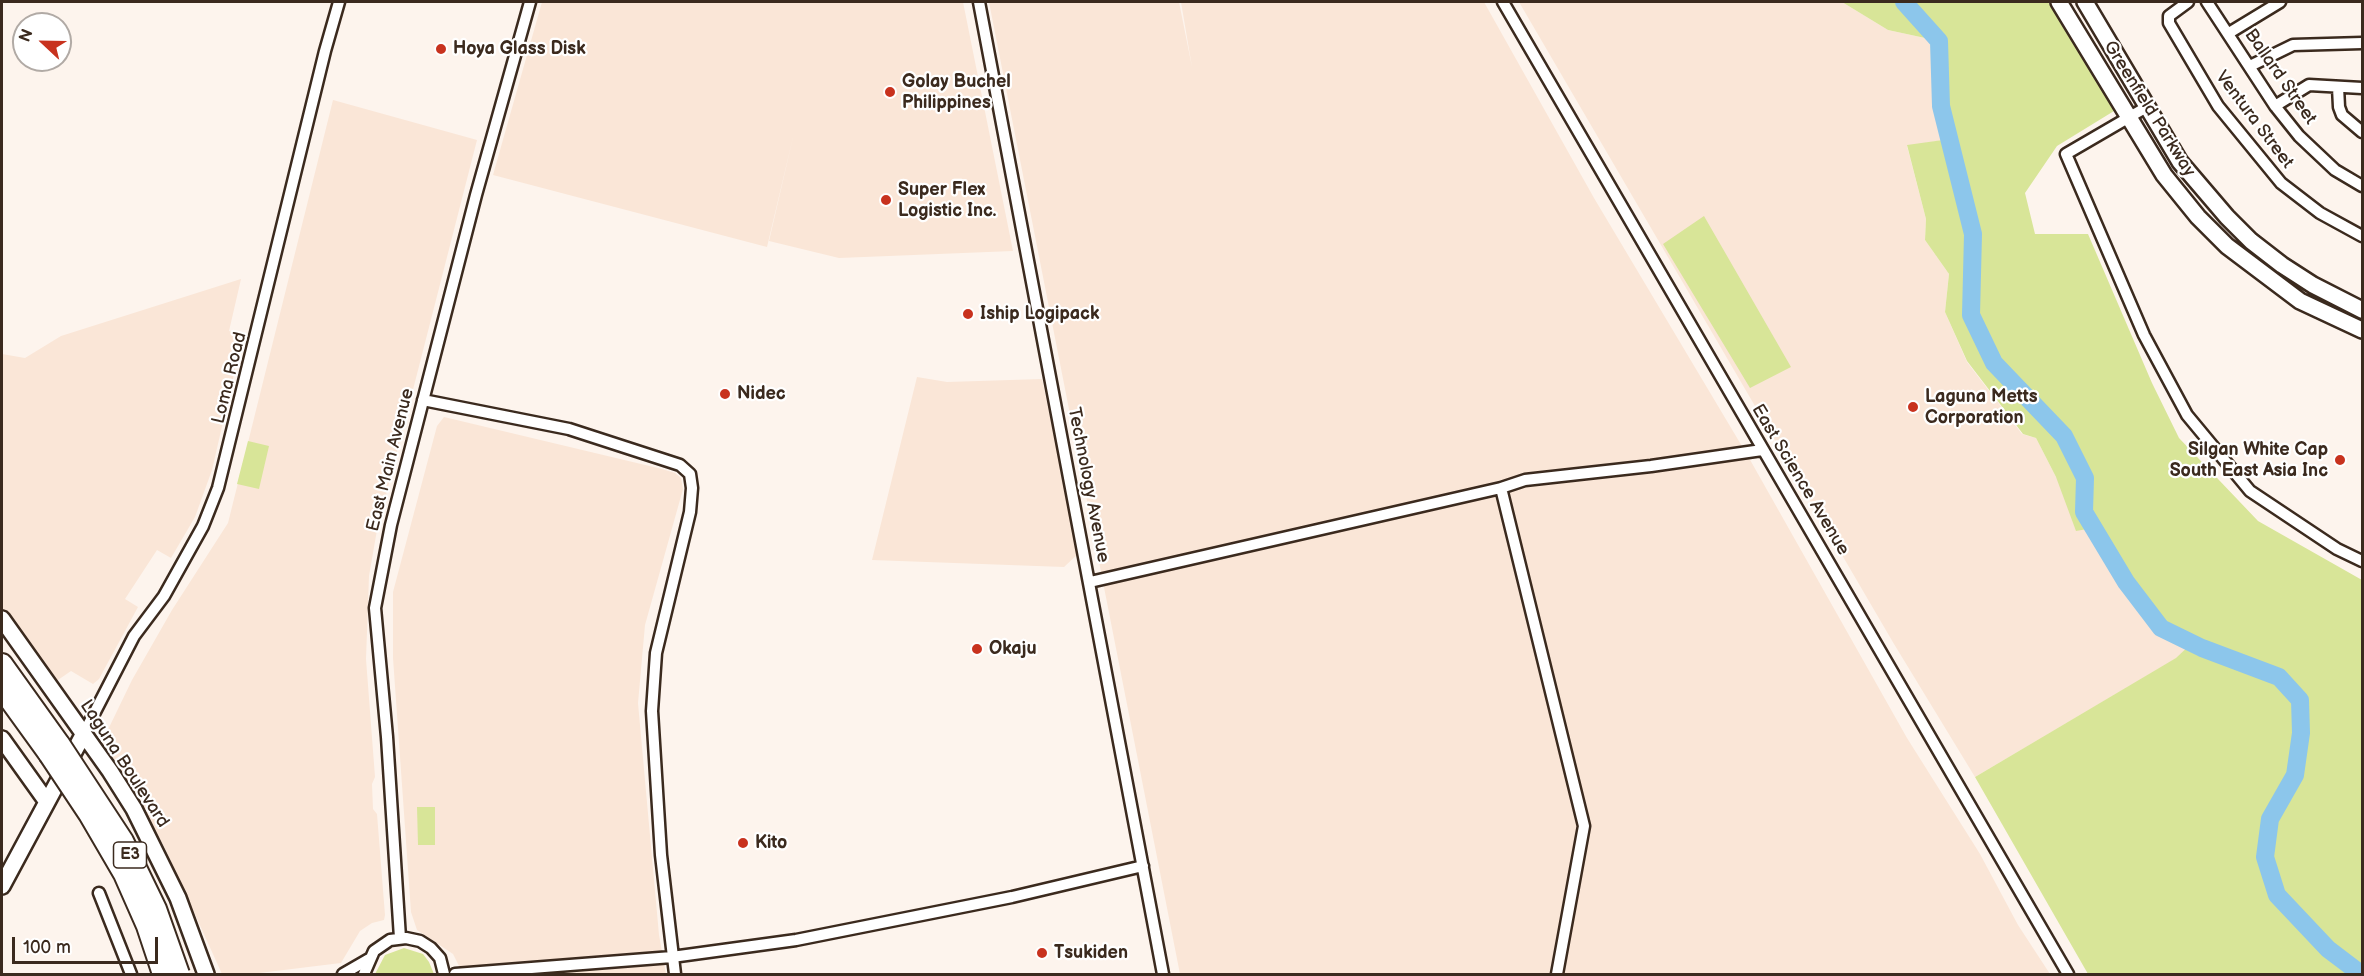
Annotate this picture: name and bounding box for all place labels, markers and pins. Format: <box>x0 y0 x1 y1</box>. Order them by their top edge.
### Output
place label: Hoya Glass Disk <box>453 38 586 60</box>
marker: Hoya Glass Disk <box>434 42 448 56</box>
place label: Golay Buchel Philippines <box>902 71 1011 113</box>
marker: Golay Buchel Philippines <box>883 85 897 99</box>
place label: Super Flex Logistic Inc. <box>898 179 996 222</box>
marker: Super Flex Logistic Inc. <box>879 193 893 207</box>
place label: Iship Logipack <box>980 303 1099 325</box>
marker: Iship Logipack <box>961 307 975 321</box>
place label: Nidec <box>737 383 786 405</box>
place label: Laguna Metts Corporation <box>1925 386 2038 428</box>
marker: Nidec <box>718 387 732 401</box>
marker: Laguna Metts Corporation <box>1906 400 1920 414</box>
place label: Silgan White Cap South East Asia Inc <box>2170 439 2328 482</box>
marker: Silgan White Cap South East Asia Inc <box>2333 453 2347 467</box>
place label: Okaju <box>989 638 1036 660</box>
marker: Okaju <box>970 642 984 656</box>
place label: Kito <box>755 832 787 854</box>
marker: Kito <box>736 836 750 850</box>
place label: Tsukiden <box>1054 942 1128 964</box>
marker: Tsukiden <box>1035 946 1049 960</box>

